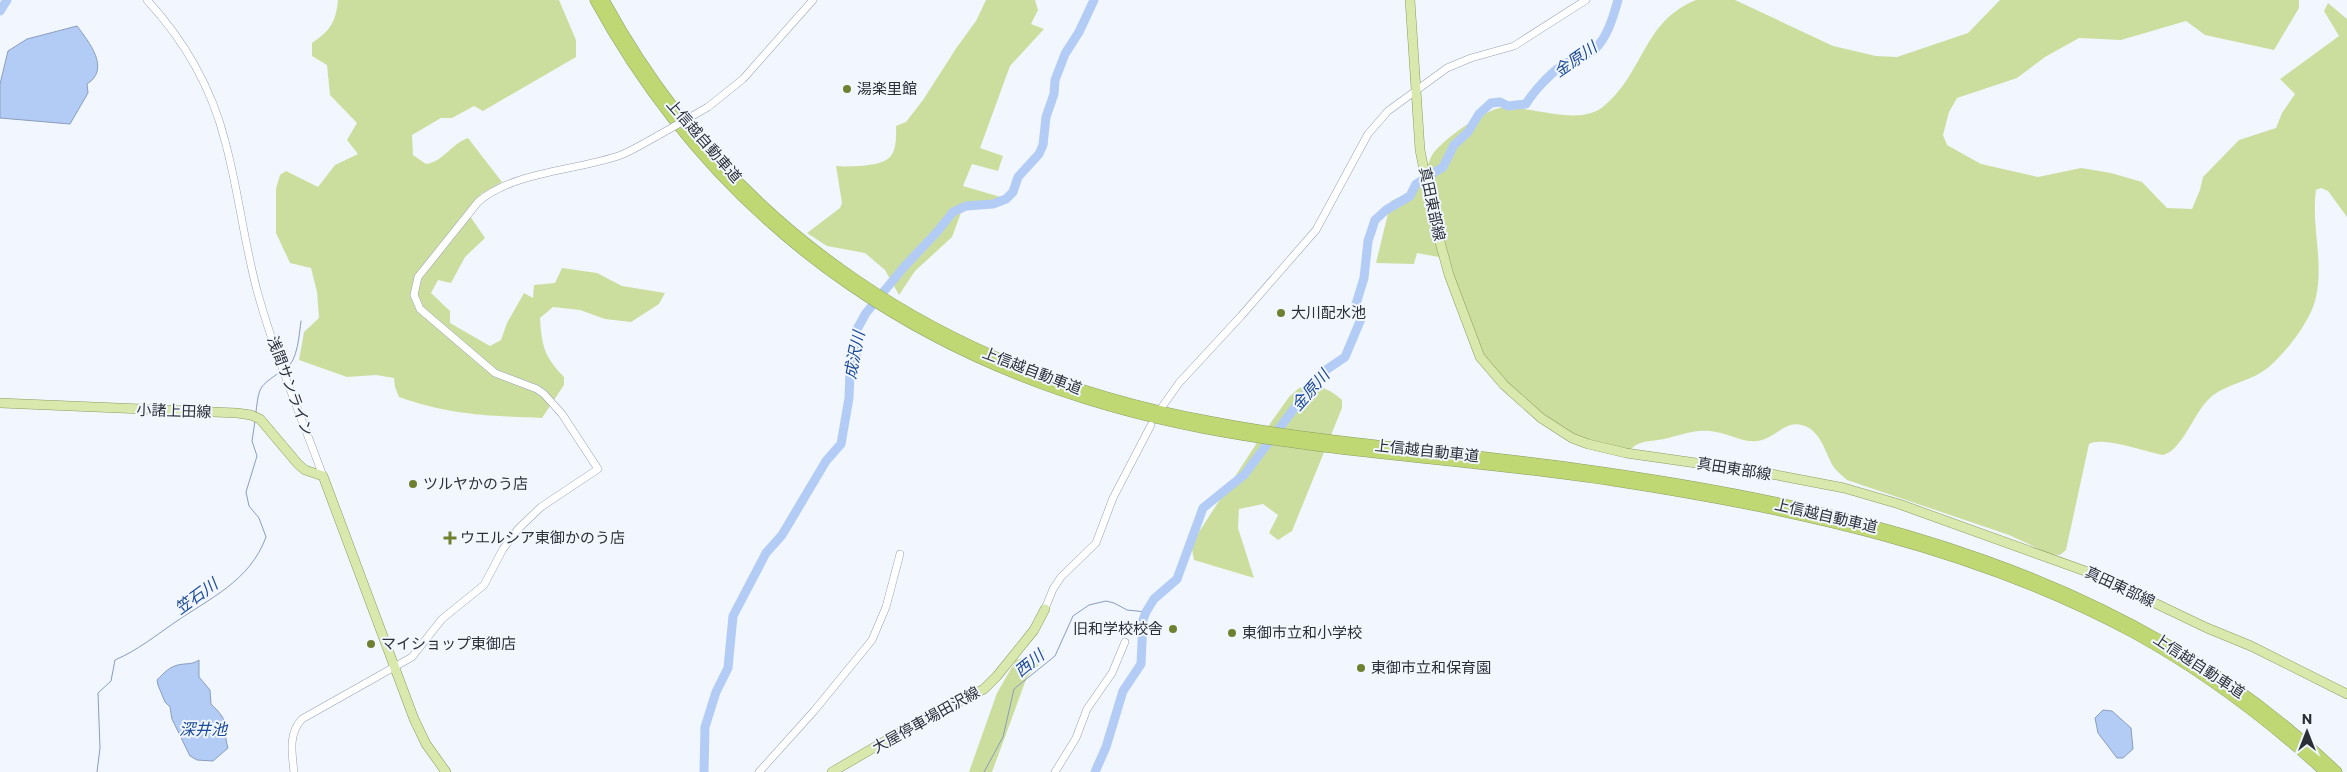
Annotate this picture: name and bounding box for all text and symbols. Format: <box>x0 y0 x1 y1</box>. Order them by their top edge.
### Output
water label: 金原川 <box>1550 36 1601 80</box>
place label: 湯楽里館 <box>857 79 917 97</box>
marker: 湯楽里館 <box>841 83 853 95</box>
street label: 上信越自動車道 <box>664 95 746 186</box>
street label: 真田東部線 <box>1416 165 1450 242</box>
place label: 大川配水池 <box>1291 303 1366 321</box>
marker: 大川配水池 <box>1275 307 1287 319</box>
water label: 成沢川 <box>840 328 868 380</box>
street label: 浅間サンライン <box>265 333 317 438</box>
street label: 上信越自動車道 <box>980 343 1085 397</box>
water label: 金原川 <box>1287 364 1334 414</box>
street label: 小諸上田線 <box>136 400 212 420</box>
street label: 上信越自動車道 <box>1374 436 1480 464</box>
street label: 真田東部線 <box>1696 453 1773 483</box>
place label: ツルヤかのう店 <box>423 474 528 492</box>
marker: ツルヤかのう店 <box>407 478 419 490</box>
street label: 上信越自動車道 <box>1773 494 1879 536</box>
place label: ウエルシア東御かのう店 <box>460 528 625 546</box>
marker: ウエルシア東御かのう店 <box>444 532 456 544</box>
street label: 真田東部線 <box>2083 562 2158 610</box>
water label: 笠石川 <box>171 573 222 617</box>
place label: 旧和学校校舎 <box>1073 619 1163 637</box>
marker: 旧和学校校舎 <box>1167 623 1179 635</box>
place label: 東御市立和小学校 <box>1242 623 1362 641</box>
marker: 東御市立和小学校 <box>1226 627 1238 639</box>
street label: 上信越自動車道 <box>2151 629 2248 701</box>
place label: マイショップ東御店 <box>381 634 516 652</box>
marker: マイショップ東御店 <box>365 638 377 650</box>
water label: 西川 <box>1010 644 1049 680</box>
place label: 東御市立和保育園 <box>1371 658 1491 676</box>
marker: 東御市立和保育園 <box>1355 662 1367 674</box>
street label: 大屋停車場田沢線 <box>869 682 982 756</box>
north arrow <box>2282 707 2332 757</box>
text: N <box>2302 710 2312 727</box>
water label: 深井池 <box>179 719 229 738</box>

